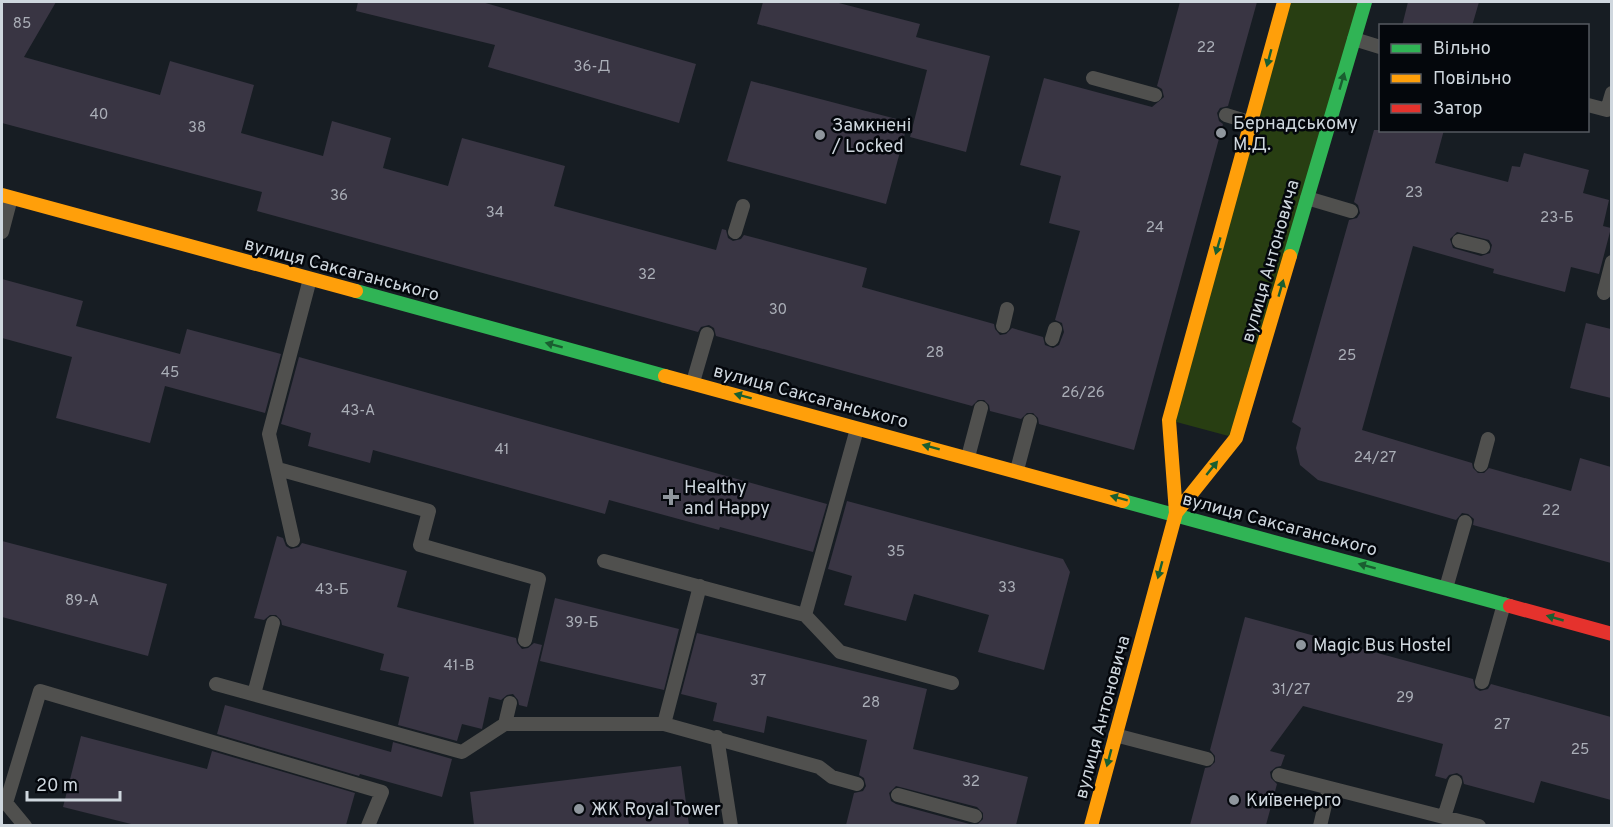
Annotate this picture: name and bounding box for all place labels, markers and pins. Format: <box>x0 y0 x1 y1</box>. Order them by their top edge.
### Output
place label: Бернадському М.Д. <box>1233 113 1358 157</box>
place label: Замкнені / Locked <box>831 115 911 159</box>
marker: Бернадському М.Д. <box>1214 126 1228 140</box>
marker: Замкнені / Locked <box>813 128 827 142</box>
place label: Healthy and Happy <box>684 477 770 521</box>
marker: Healthy and Happy <box>662 488 680 506</box>
place label: Magic Bus Hostel <box>1313 635 1451 658</box>
marker: Magic Bus Hostel <box>1294 638 1308 652</box>
place label: Київенерго <box>1246 790 1341 813</box>
marker: Київенерго <box>1227 793 1241 807</box>
place label: ЖК Royal Tower <box>591 799 721 822</box>
marker: ЖК Royal Tower <box>572 802 586 816</box>

